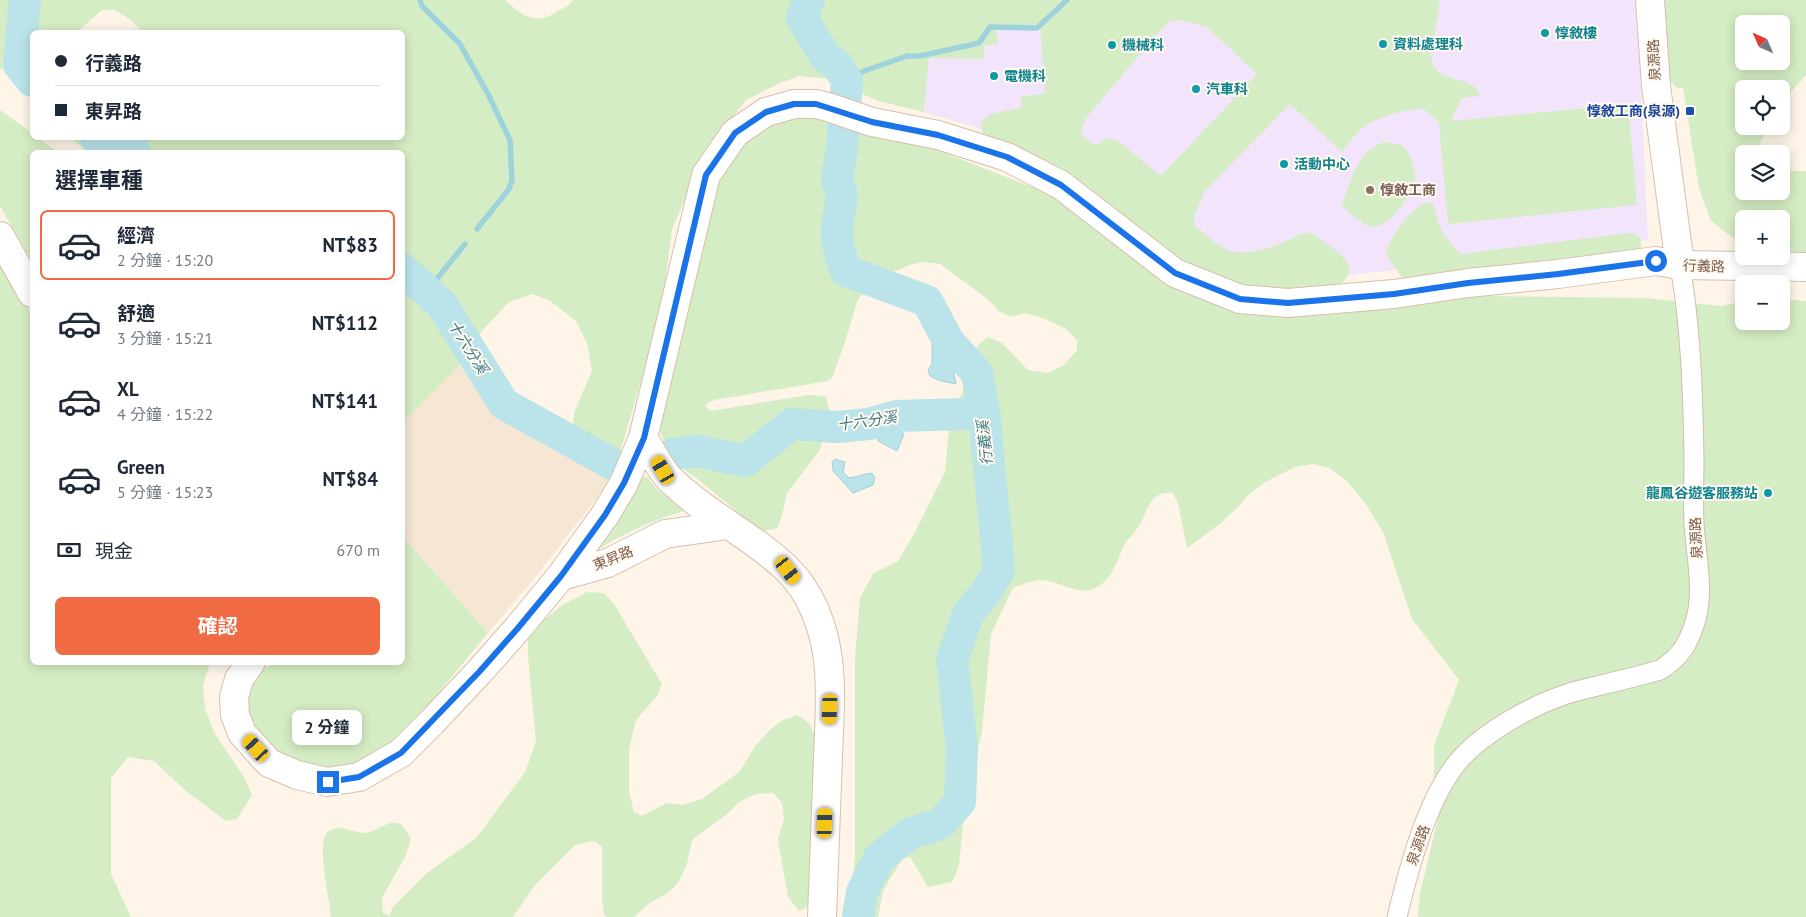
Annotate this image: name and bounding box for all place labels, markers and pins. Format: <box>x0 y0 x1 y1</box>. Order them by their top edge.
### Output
place label: 惇敘樓 <box>1555 24 1597 42</box>
marker: 惇敘樓 <box>1539 27 1551 39</box>
place label: 資料處理科 <box>1393 35 1463 53</box>
place label: 機械科 <box>1122 36 1164 54</box>
marker: 資料處理科 <box>1377 38 1389 50</box>
marker: 機械科 <box>1106 39 1118 51</box>
place label: 電機科 <box>1004 67 1046 85</box>
marker: 電機科 <box>988 70 1000 82</box>
place label: 汽車科 <box>1206 80 1248 98</box>
marker: 汽車科 <box>1190 83 1202 95</box>
place label: 惇敘工商(泉源) <box>1587 102 1680 120</box>
marker: 惇敘工商(泉源) <box>1684 105 1696 117</box>
place label: 活動中心 <box>1294 155 1350 173</box>
marker: 活動中心 <box>1278 158 1290 170</box>
place label: 惇敘工商 <box>1380 181 1436 199</box>
marker: 惇敘工商 <box>1364 184 1376 196</box>
place label: 龍鳳谷遊客服務站 <box>1646 484 1758 502</box>
marker: 龍鳳谷遊客服務站 <box>1762 487 1774 499</box>

